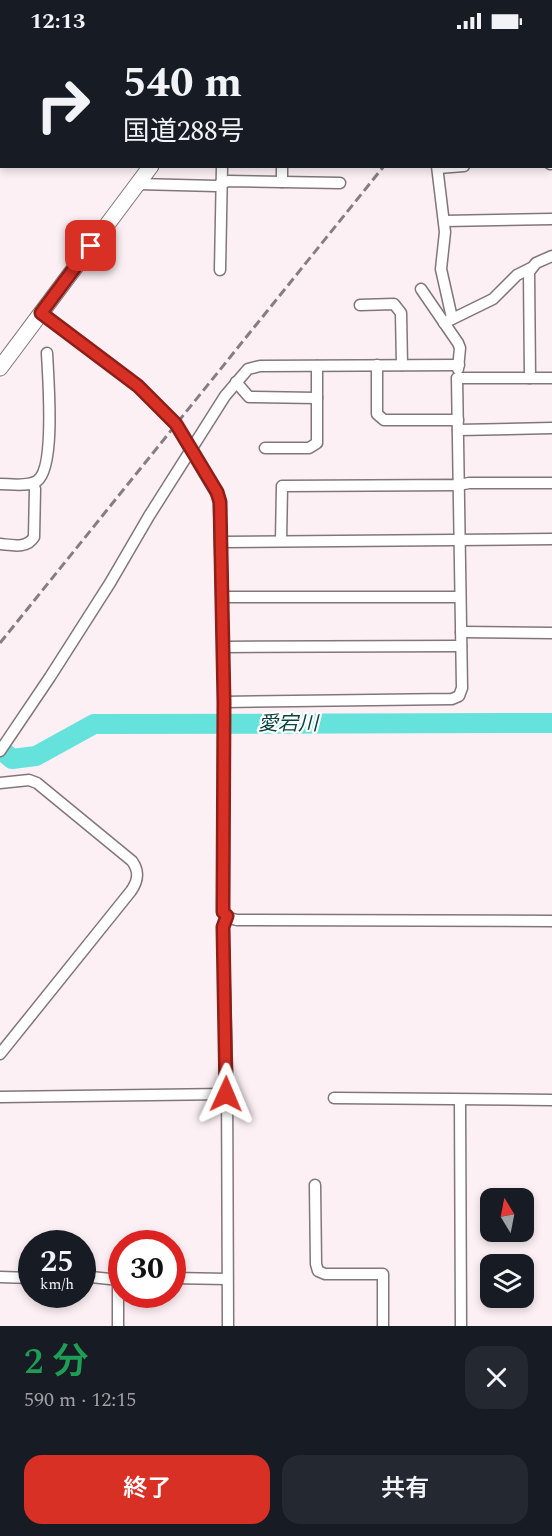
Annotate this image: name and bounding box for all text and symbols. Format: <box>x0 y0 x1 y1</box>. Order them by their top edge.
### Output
text: 12:13 <box>30 5 85 38</box>
text: 540 m <box>123 52 242 115</box>
icon: right <box>24 66 102 144</box>
text: 国道288号 <box>123 111 245 153</box>
pin <box>65 220 116 271</box>
icon: arrive <box>74 229 107 262</box>
water label: 愛宕川 <box>258 709 320 739</box>
position arrow <box>194 1062 258 1126</box>
north arrow <box>480 1188 534 1242</box>
map controls <box>480 1188 534 1308</box>
speed limit sign: 30 <box>108 1230 186 1308</box>
text: 25 <box>40 1239 74 1285</box>
button: layers <box>480 1254 534 1308</box>
text: km/h <box>40 1273 74 1296</box>
text: 2 分 <box>24 1335 88 1390</box>
button: close <box>465 1346 528 1409</box>
text: 590 m · 12:15 <box>24 1385 136 1415</box>
button: 終了 <box>24 1455 270 1524</box>
button: 共有 <box>282 1455 528 1524</box>

